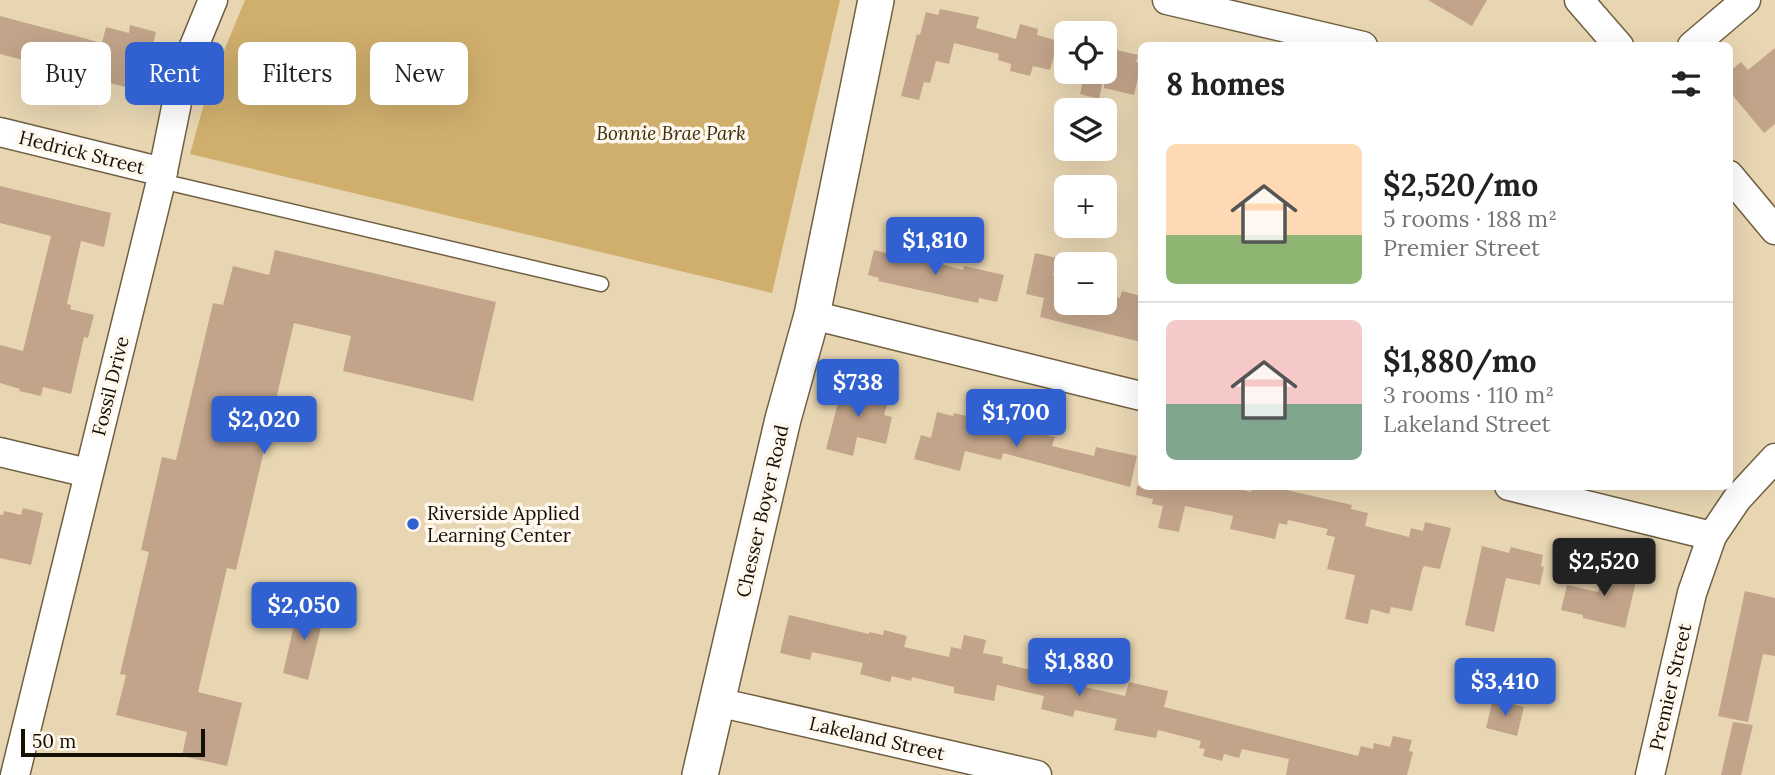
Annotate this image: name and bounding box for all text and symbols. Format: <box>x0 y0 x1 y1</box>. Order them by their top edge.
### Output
map controls <box>1054 21 1117 315</box>
button: locate <box>1054 21 1117 84</box>
chip: Buy <box>21 42 111 105</box>
chip: Rent <box>125 42 224 105</box>
chip: Filters <box>238 42 356 105</box>
chip: New <box>370 42 468 105</box>
text: 8 homes <box>1166 65 1285 103</box>
icon: filters <box>1667 65 1705 103</box>
button: layers <box>1054 98 1117 161</box>
park label: Bonnie Brae Park <box>596 121 746 145</box>
street label: Hedrick Street <box>17 125 148 179</box>
text: $2,520/mo <box>1383 166 1538 204</box>
icon: home <box>1222 172 1306 256</box>
button: + <box>1054 175 1117 238</box>
text: 5 rooms · 188 m² <box>1383 204 1557 233</box>
pin: $1,810 <box>878 218 992 277</box>
text: $1,810 <box>902 225 968 254</box>
text: Premier Street <box>1383 233 1540 262</box>
button: − <box>1054 252 1117 315</box>
street label: Fossil Drive <box>86 334 134 438</box>
text: $1,880/mo <box>1383 342 1536 380</box>
icon: home <box>1222 348 1306 432</box>
pin: $738 <box>817 360 899 419</box>
text: $738 <box>833 367 883 396</box>
text: 3 rooms · 110 m² <box>1383 380 1554 409</box>
pin: $1,700 <box>959 390 1073 449</box>
pin: $2,020 <box>207 396 321 456</box>
text: $1,700 <box>982 397 1050 426</box>
text: $2,020 <box>228 404 300 433</box>
text: Lakeland Street <box>1383 409 1550 438</box>
street label: Chesser Boyer Road <box>730 422 794 600</box>
place label: Riverside Applied Learning Center <box>427 501 580 547</box>
marker: Riverside Applied Learning Center <box>405 516 421 532</box>
pin: $2,520 <box>1547 538 1661 598</box>
text: $2,520 <box>1569 546 1639 575</box>
pin: $2,050 <box>247 582 361 642</box>
text: $2,050 <box>268 590 340 619</box>
street label: Premier Street <box>1644 621 1696 753</box>
pin: $1,880 <box>1022 638 1136 698</box>
text: $1,880 <box>1044 646 1114 675</box>
pin: $3,410 <box>1448 658 1562 718</box>
text: $3,410 <box>1471 666 1539 695</box>
street label: Lakeland Street <box>807 711 948 765</box>
scale bar <box>21 726 205 758</box>
text: 50 m <box>32 729 76 753</box>

